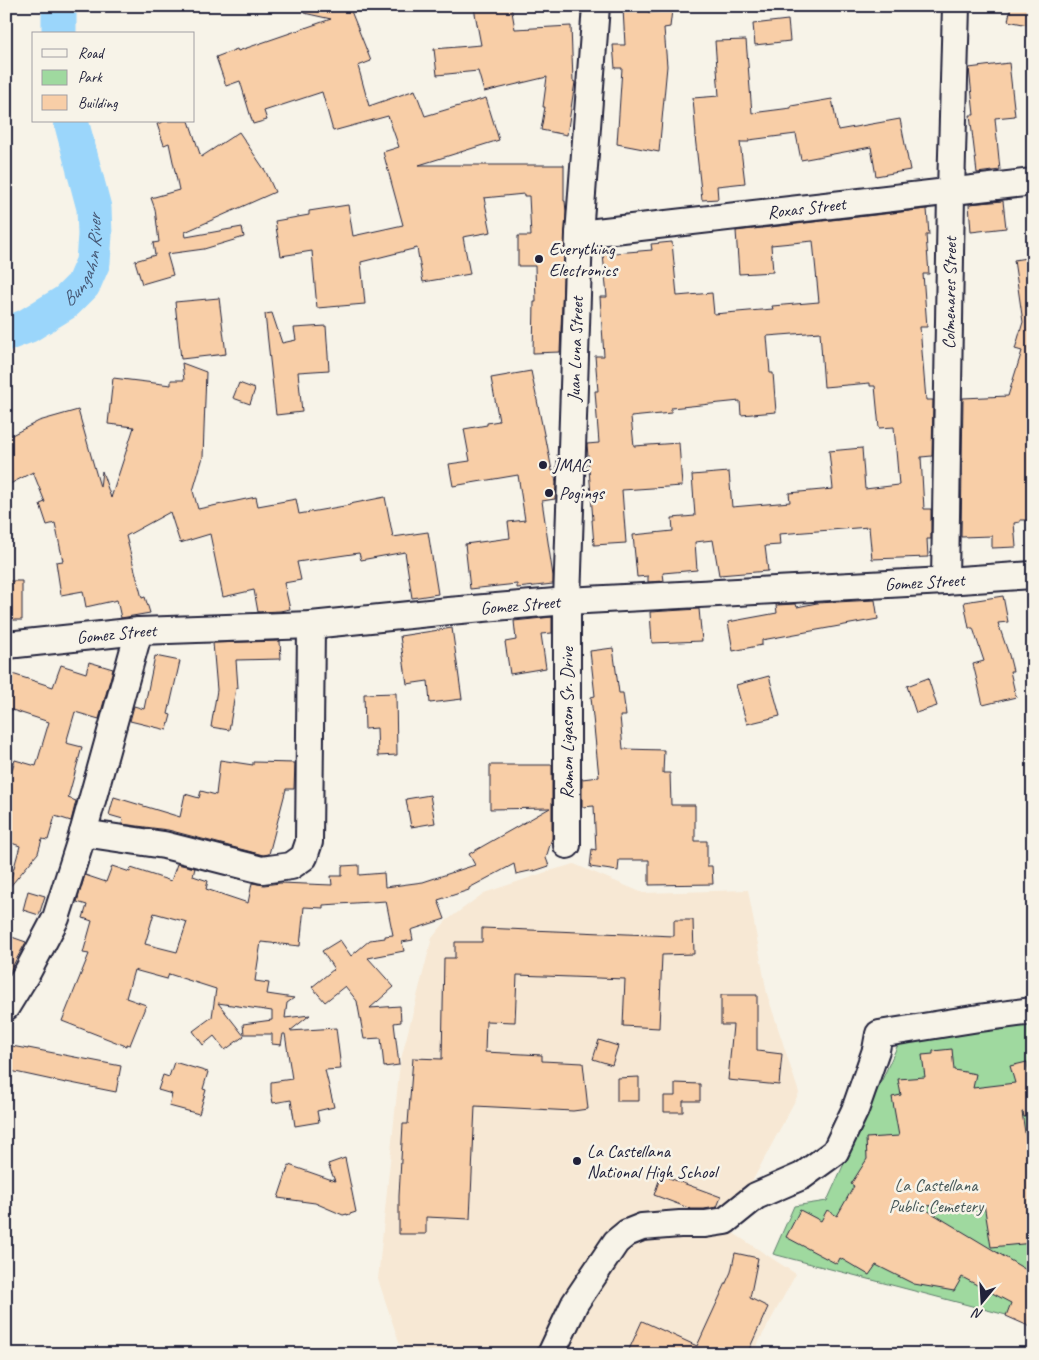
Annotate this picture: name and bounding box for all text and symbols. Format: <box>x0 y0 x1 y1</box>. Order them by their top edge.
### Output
legend <box>32 32 195 122</box>
text: Road <box>78 44 105 63</box>
text: Park <box>78 68 103 87</box>
text: Building <box>78 94 118 113</box>
street label: Roxas Street <box>766 192 849 223</box>
water label: Bungahin River <box>57 211 107 311</box>
street label: Colmenares Street <box>938 235 961 349</box>
place label: Everything Electronics <box>549 238 619 281</box>
marker: Everything Electronics <box>533 253 545 265</box>
street label: Juan Luna Street <box>562 294 588 403</box>
place label: JMAC <box>552 454 592 476</box>
marker: JMAC <box>537 459 549 471</box>
place label: Pogings <box>559 482 605 504</box>
marker: Pogings <box>543 487 555 499</box>
street label: Gomez Street <box>884 569 967 595</box>
street label: Gomez Street <box>479 590 563 619</box>
street label: Gomez Street <box>75 619 159 649</box>
street label: Ramon Ligason Sr. Drive <box>556 646 578 799</box>
place label: La Castellana National High School <box>587 1140 720 1183</box>
marker: La Castellana National High School <box>571 1155 583 1167</box>
park label: La Castellana Public Cemetery <box>889 1174 985 1217</box>
north arrow <box>956 1278 1006 1328</box>
text: N <box>969 1304 985 1323</box>

